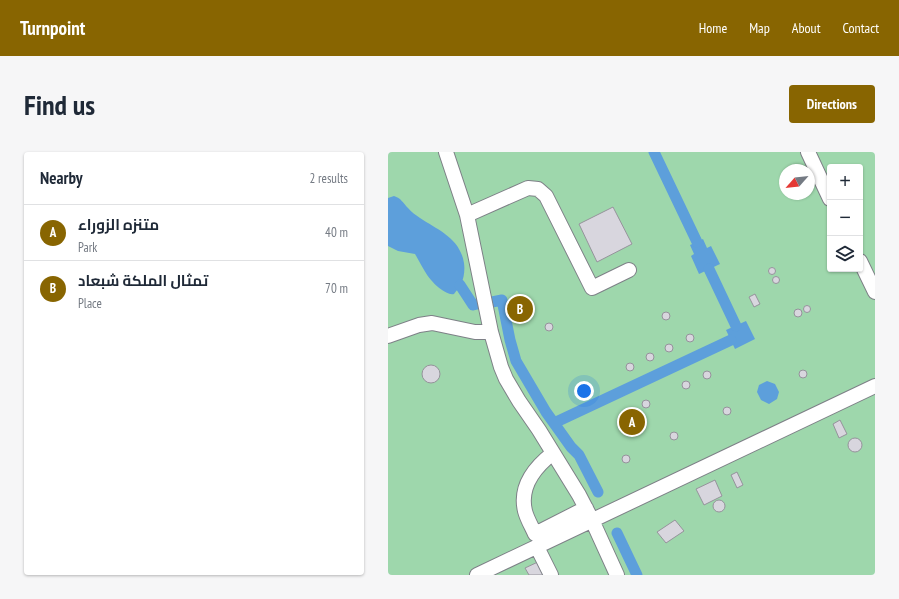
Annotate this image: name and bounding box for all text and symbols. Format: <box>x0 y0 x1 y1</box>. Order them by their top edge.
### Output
text: Turnpoint <box>20 16 85 40</box>
text: Home <box>699 19 727 37</box>
text: Map <box>749 19 770 37</box>
text: About <box>792 19 821 37</box>
text: Contact <box>843 19 879 37</box>
button: Directions <box>789 85 875 123</box>
text: Find us <box>24 86 95 123</box>
north arrow <box>779 164 815 200</box>
map controls <box>827 164 863 272</box>
button: + <box>827 164 863 200</box>
text: Nearby <box>40 167 83 189</box>
text: 2 results <box>309 170 348 187</box>
button: − <box>827 200 863 236</box>
text: متنزه الزوراء <box>78 215 159 234</box>
text: A <box>50 224 56 241</box>
text: 40 m <box>325 224 348 241</box>
button: layers <box>827 236 863 272</box>
text: Park <box>78 239 97 256</box>
text: تمثال الملكة شبعاد <box>78 271 208 290</box>
text: B <box>50 280 56 297</box>
text: 70 m <box>325 280 348 297</box>
pin: B <box>507 294 533 324</box>
text: Place <box>78 295 102 312</box>
your location <box>574 381 594 401</box>
pin: A <box>619 407 645 437</box>

